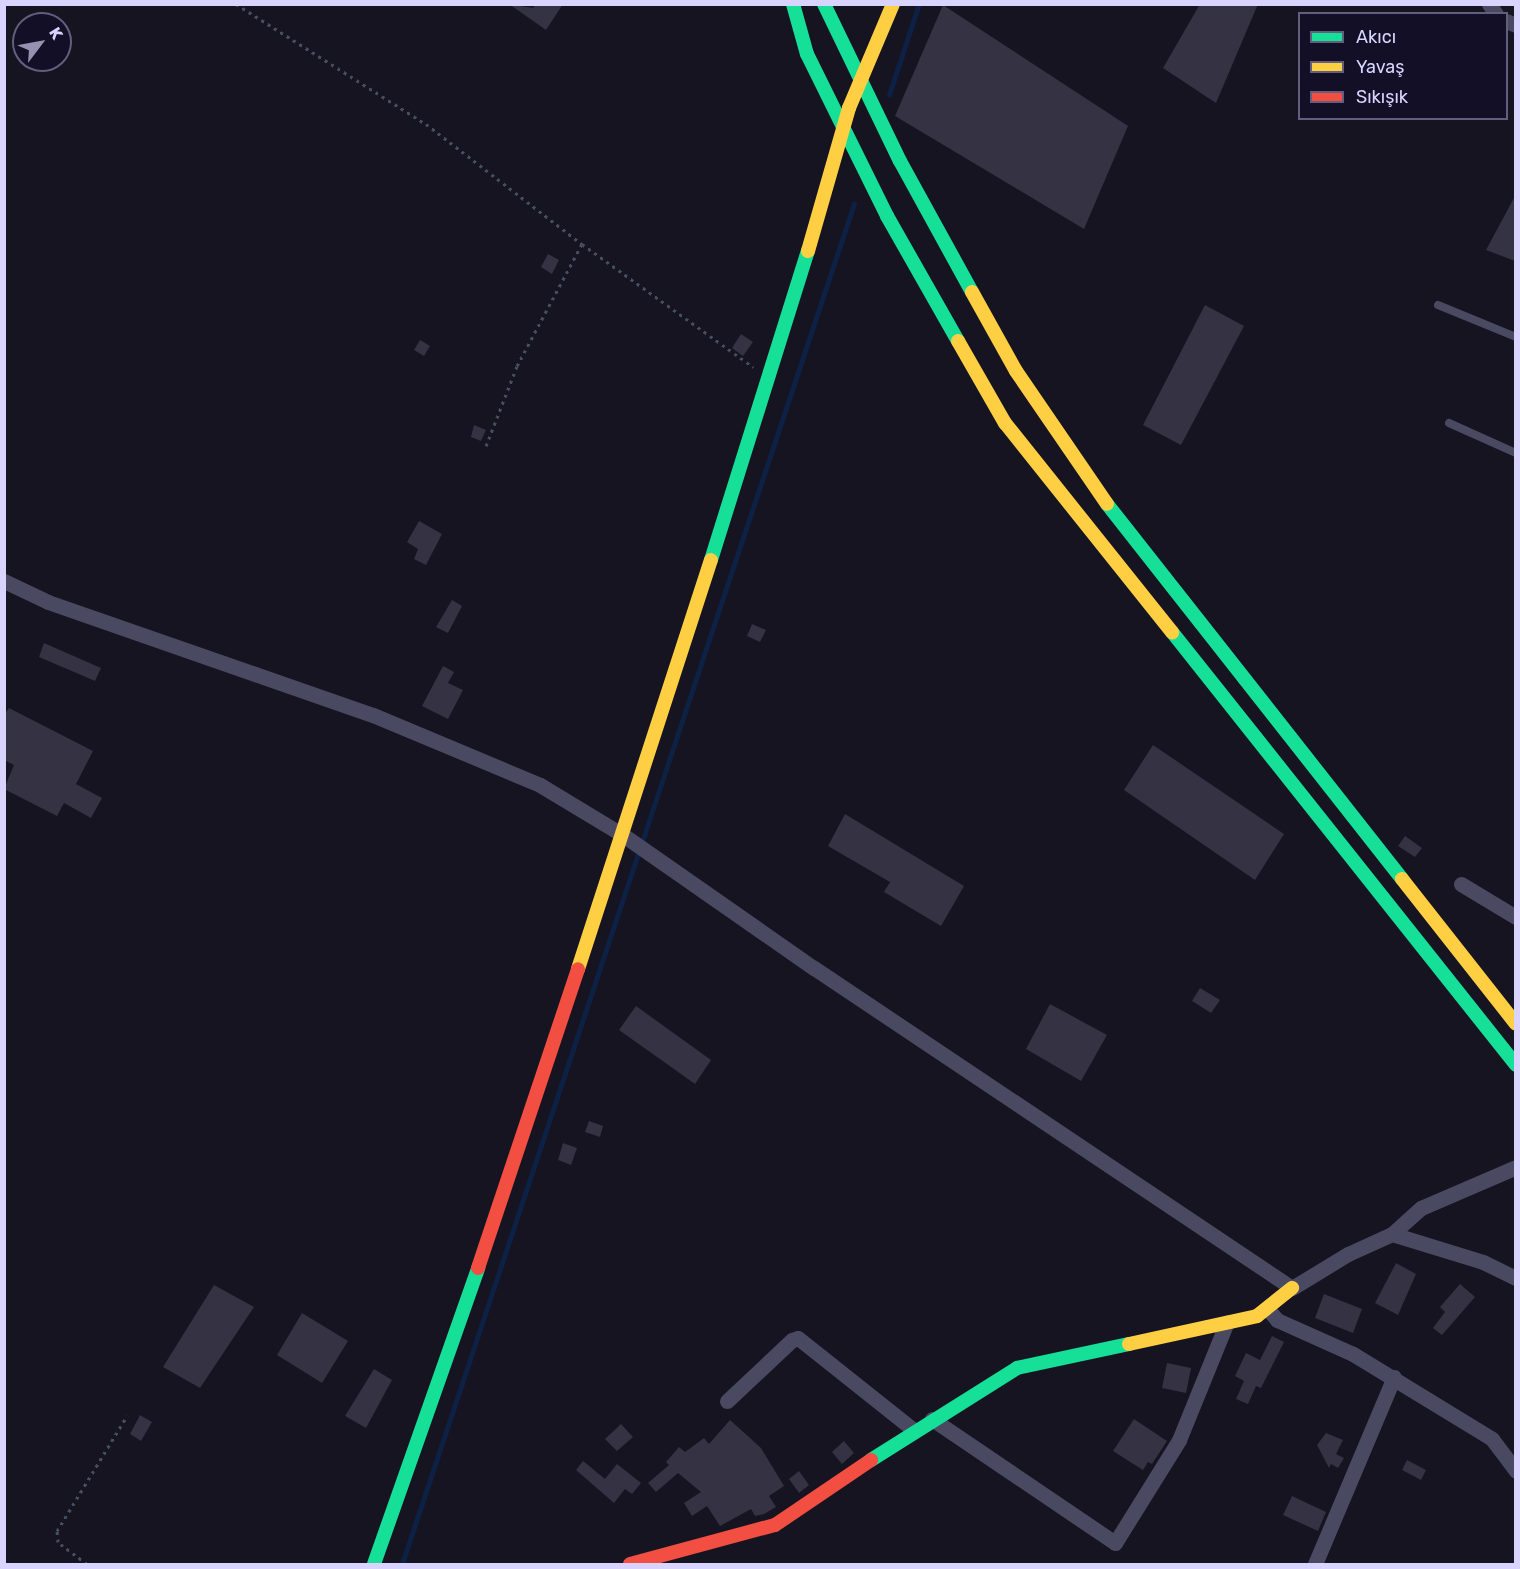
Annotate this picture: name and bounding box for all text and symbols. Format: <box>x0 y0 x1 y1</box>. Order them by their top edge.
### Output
north arrow <box>12 12 72 72</box>
legend <box>1298 12 1508 120</box>
text: K <box>45 24 67 43</box>
text: Akıcı <box>1356 26 1396 48</box>
text: Yavaş <box>1356 56 1404 78</box>
text: Sıkışık <box>1356 86 1408 108</box>

